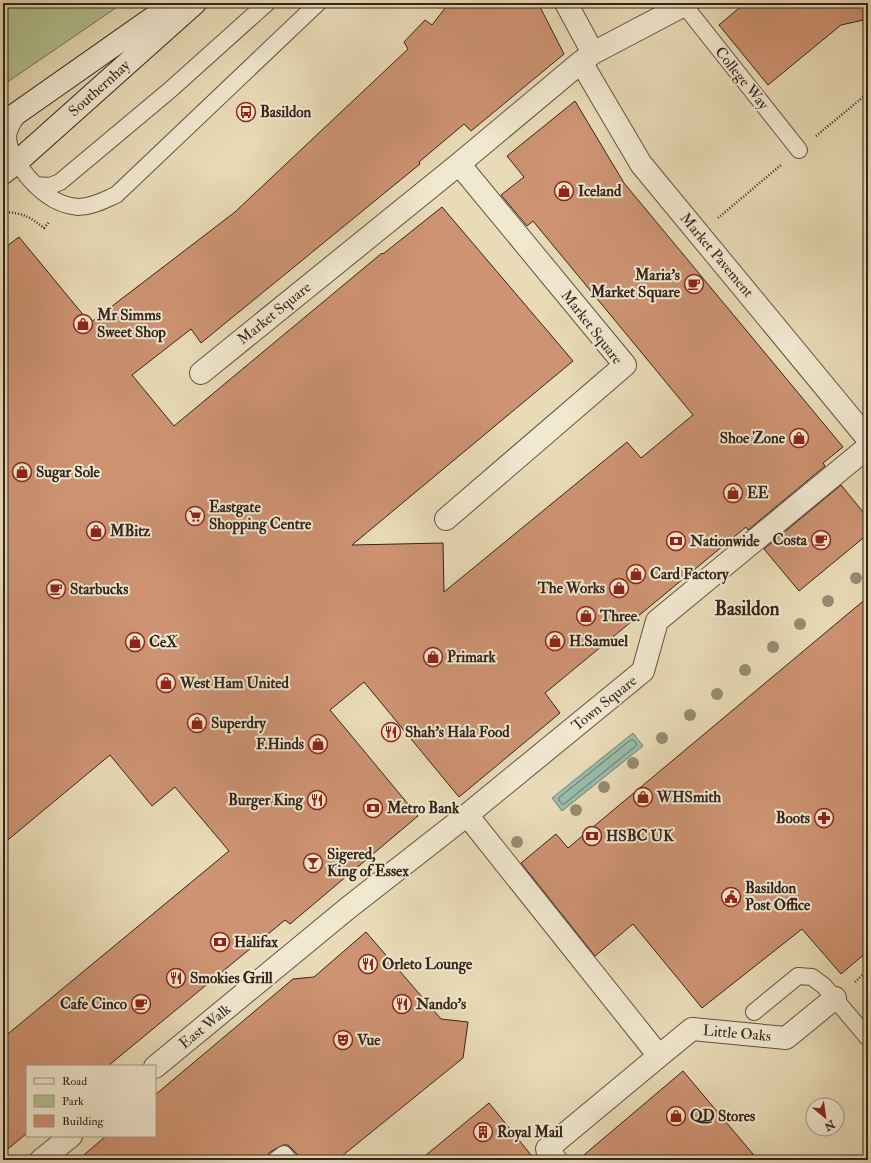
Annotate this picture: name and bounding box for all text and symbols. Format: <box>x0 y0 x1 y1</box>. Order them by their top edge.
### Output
street label: College Way <box>710 43 773 114</box>
street label: Southernhay <box>65 56 134 121</box>
bus stop icon: Basildon <box>235 101 257 123</box>
place label: Basildon <box>260 103 312 122</box>
shop icon: Iceland <box>553 180 575 202</box>
place label: Iceland <box>578 182 622 201</box>
street label: Market Pavement <box>676 209 758 302</box>
place label: Maria's Market Square <box>590 266 681 303</box>
cafe icon: Maria's Market Square <box>683 273 705 295</box>
street label: Market Square <box>234 278 315 349</box>
street label: Market Square <box>557 286 627 368</box>
place label: Mr Simms Sweet Shop <box>96 306 166 343</box>
shop icon: Mr Simms Sweet Shop <box>72 313 94 335</box>
shop icon: Shoe Zone <box>788 427 810 449</box>
place label: Shoe Zone <box>720 429 786 448</box>
shop icon: Sugar Sole <box>11 461 33 483</box>
place label: Sugar Sole <box>36 463 101 483</box>
shop icon: EE <box>722 482 744 504</box>
place label: EE <box>747 484 769 503</box>
place label: Eastgate Shopping Centre <box>209 498 312 535</box>
supermarket icon: Eastgate Shopping Centre <box>184 505 206 527</box>
shop icon: MBitz <box>85 520 107 542</box>
place label: MBitz <box>109 522 151 541</box>
cafe icon: Costa <box>810 529 832 551</box>
bank icon: Nationwide <box>665 530 687 552</box>
place label: Costa <box>773 531 808 550</box>
place label: Nationwide <box>689 532 760 551</box>
shop icon: Card Factory <box>625 563 647 585</box>
place label: Card Factory <box>650 565 730 585</box>
shop icon: The Works <box>608 577 630 599</box>
cafe icon: Starbucks <box>45 578 67 600</box>
place label: The Works <box>537 579 605 598</box>
place label: Starbucks <box>70 580 128 599</box>
district label: Basildon <box>715 597 780 621</box>
shop icon: Three. <box>575 605 597 627</box>
place label: Three. <box>599 607 640 626</box>
shop icon: H.Samuel <box>544 630 566 652</box>
shop icon: CeX <box>124 631 146 653</box>
place label: H.Samuel <box>569 632 628 651</box>
place label: CeX <box>149 633 178 652</box>
shop icon: Primark <box>422 646 444 668</box>
place label: Primark <box>447 648 497 667</box>
street label: Town Square <box>568 671 641 735</box>
shop icon: West Ham United <box>155 672 177 694</box>
place label: West Ham United <box>179 674 290 693</box>
shop icon: Superdry <box>186 712 208 734</box>
place label: Superdry <box>211 714 267 734</box>
restaurant icon: Shah's Hala Food <box>380 721 402 743</box>
place label: Shah's Hala Food <box>405 723 510 742</box>
shop icon: F.Hinds <box>307 733 329 755</box>
place label: F.Hinds <box>256 735 304 754</box>
shop icon: WHSmith <box>632 786 654 808</box>
place label: WHSmith <box>656 788 721 807</box>
restaurant icon: Burger King <box>306 789 328 811</box>
place label: Burger King <box>228 791 304 811</box>
bank icon: Metro Bank <box>362 797 384 819</box>
place label: Metro Bank <box>386 799 460 818</box>
pharmacy icon: Boots <box>813 807 835 829</box>
place label: Boots <box>776 809 810 828</box>
bank icon: HSBC UK <box>581 825 603 847</box>
place label: HSBC UK <box>606 827 674 846</box>
place label: Sigered, King of Essex <box>327 845 409 882</box>
bar icon: Sigered, King of Essex <box>302 852 324 874</box>
place label: Basildon Post Office <box>745 879 811 915</box>
public building icon: Basildon Post Office <box>720 886 742 908</box>
bank icon: Halifax <box>209 931 231 953</box>
place label: Halifax <box>234 933 278 952</box>
restaurant icon: Orleto Lounge <box>357 953 379 975</box>
place label: Orleto Lounge <box>382 955 473 975</box>
restaurant icon: Smokies Grill <box>165 967 187 989</box>
place label: Smokies Grill <box>190 969 273 988</box>
cafe icon: Cafe Cinco <box>130 993 152 1015</box>
restaurant icon: Nando's <box>391 993 413 1015</box>
place label: Cafe Cinco <box>60 995 128 1014</box>
place label: Nando's <box>415 995 466 1014</box>
street label: East Walk <box>176 1000 235 1053</box>
street label: Little Oaks <box>702 1021 772 1046</box>
theatre icon: Vue <box>332 1029 354 1051</box>
place label: Vue <box>356 1031 381 1050</box>
legend <box>26 1065 156 1137</box>
text: Road <box>62 1074 87 1089</box>
text: Park <box>62 1094 84 1109</box>
north arrow <box>805 1097 845 1137</box>
shop icon: QD Stores <box>665 1105 687 1127</box>
place label: QD Stores <box>690 1107 755 1126</box>
text: Building <box>62 1114 105 1129</box>
text: N <box>821 1117 838 1134</box>
building icon: Royal Mail <box>472 1121 494 1143</box>
place label: Royal Mail <box>497 1123 563 1143</box>

